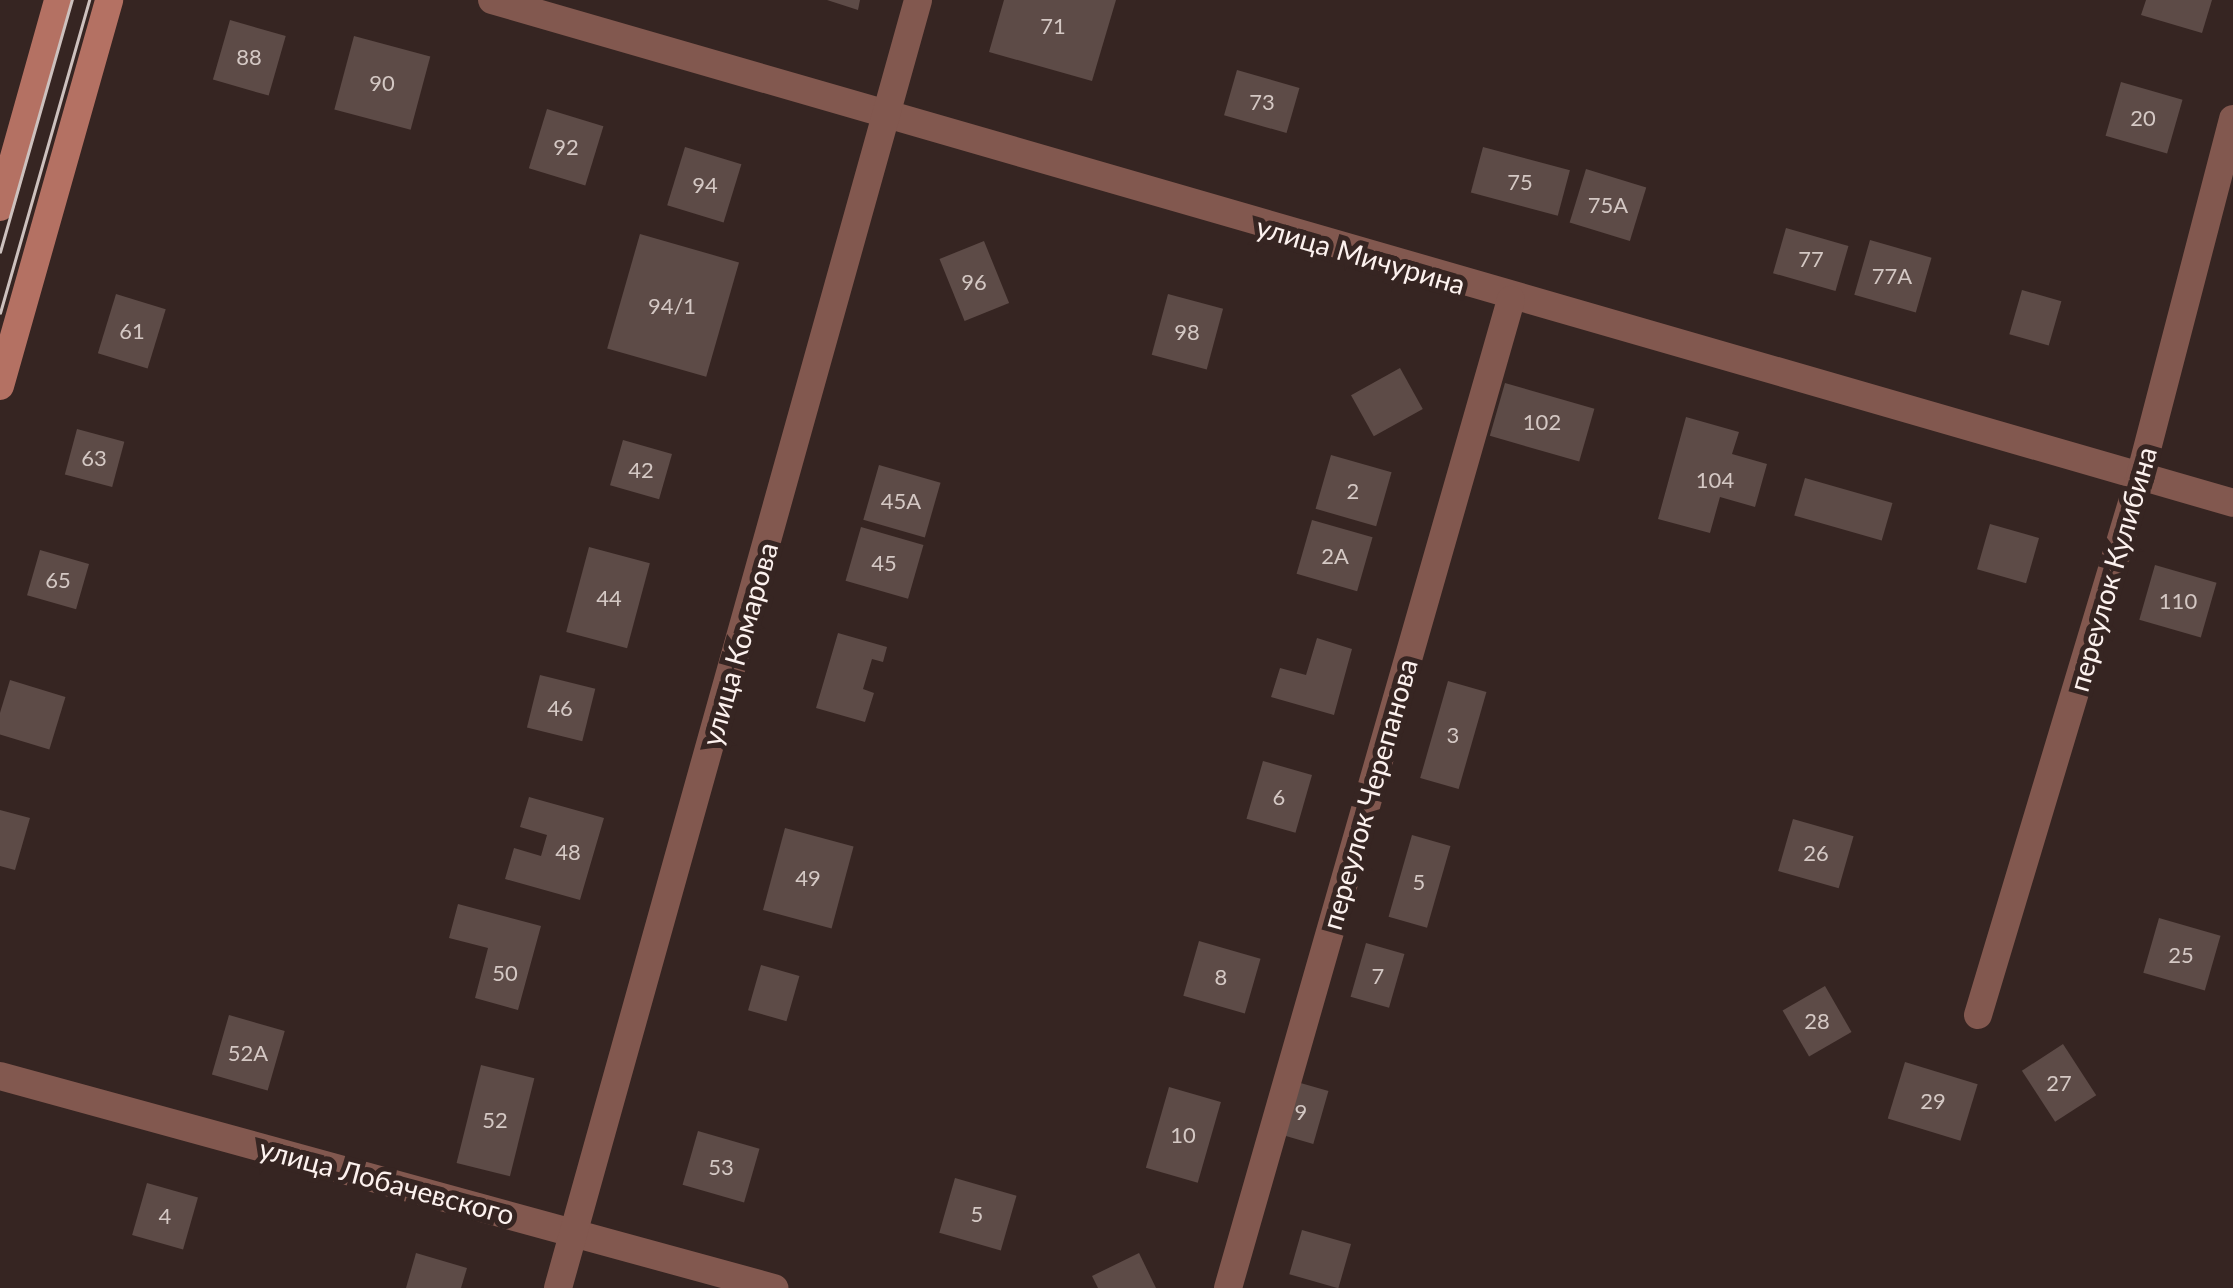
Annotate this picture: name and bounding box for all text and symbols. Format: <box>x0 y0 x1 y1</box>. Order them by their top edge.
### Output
house number: 71 <box>1040 13 1066 39</box>
house number: 88 <box>236 44 262 70</box>
house number: 90 <box>369 70 395 96</box>
house number: 73 <box>1249 89 1275 115</box>
house number: 20 <box>2130 105 2156 131</box>
house number: 92 <box>553 134 579 160</box>
house number: 75 <box>1507 169 1533 195</box>
house number: 94 <box>692 172 718 198</box>
house number: 75А <box>1588 192 1628 218</box>
street label: улица Мичурина <box>1253 209 1469 301</box>
house number: 77 <box>1798 246 1824 272</box>
house number: 77А <box>1872 263 1912 289</box>
house number: 96 <box>961 269 987 295</box>
house number: 94/1 <box>648 293 696 319</box>
house number: 61 <box>119 318 145 344</box>
house number: 98 <box>1174 319 1200 345</box>
house number: 102 <box>1523 409 1561 435</box>
street label: переулок Кулибина <box>2061 443 2163 695</box>
house number: 63 <box>81 445 107 471</box>
house number: 42 <box>628 457 654 483</box>
house number: 104 <box>1696 467 1734 493</box>
house number: 2 <box>1347 478 1359 504</box>
house number: 45А <box>881 488 921 514</box>
street label: улица Комарова <box>694 538 784 750</box>
house number: 2А <box>1321 543 1349 569</box>
house number: 45 <box>871 550 897 576</box>
house number: 65 <box>45 567 71 593</box>
house number: 44 <box>596 585 622 611</box>
house number: 110 <box>2159 588 2197 614</box>
street label: переулок Черепанова <box>1314 655 1424 933</box>
house number: 46 <box>547 695 573 721</box>
house number: 3 <box>1447 722 1459 748</box>
house number: 6 <box>1273 784 1285 810</box>
house number: 48 <box>555 839 581 865</box>
house number: 26 <box>1803 840 1829 866</box>
house number: 49 <box>795 865 821 891</box>
house number: 5 <box>1413 869 1425 895</box>
house number: 25 <box>2168 942 2194 968</box>
house number: 50 <box>492 960 518 986</box>
house number: 7 <box>1372 963 1384 989</box>
house number: 8 <box>1215 964 1227 990</box>
house number: 28 <box>1804 1008 1830 1034</box>
house number: 52А <box>228 1040 268 1066</box>
house number: 27 <box>2046 1070 2072 1096</box>
house number: 29 <box>1920 1088 1946 1114</box>
house number: 9 <box>1295 1099 1307 1125</box>
house number: 52 <box>482 1107 508 1133</box>
house number: 10 <box>1170 1122 1196 1148</box>
street label: улица Лобачевского <box>256 1131 518 1231</box>
house number: 53 <box>708 1154 734 1180</box>
house number: 5 <box>971 1201 983 1227</box>
house number: 4 <box>159 1203 171 1229</box>

